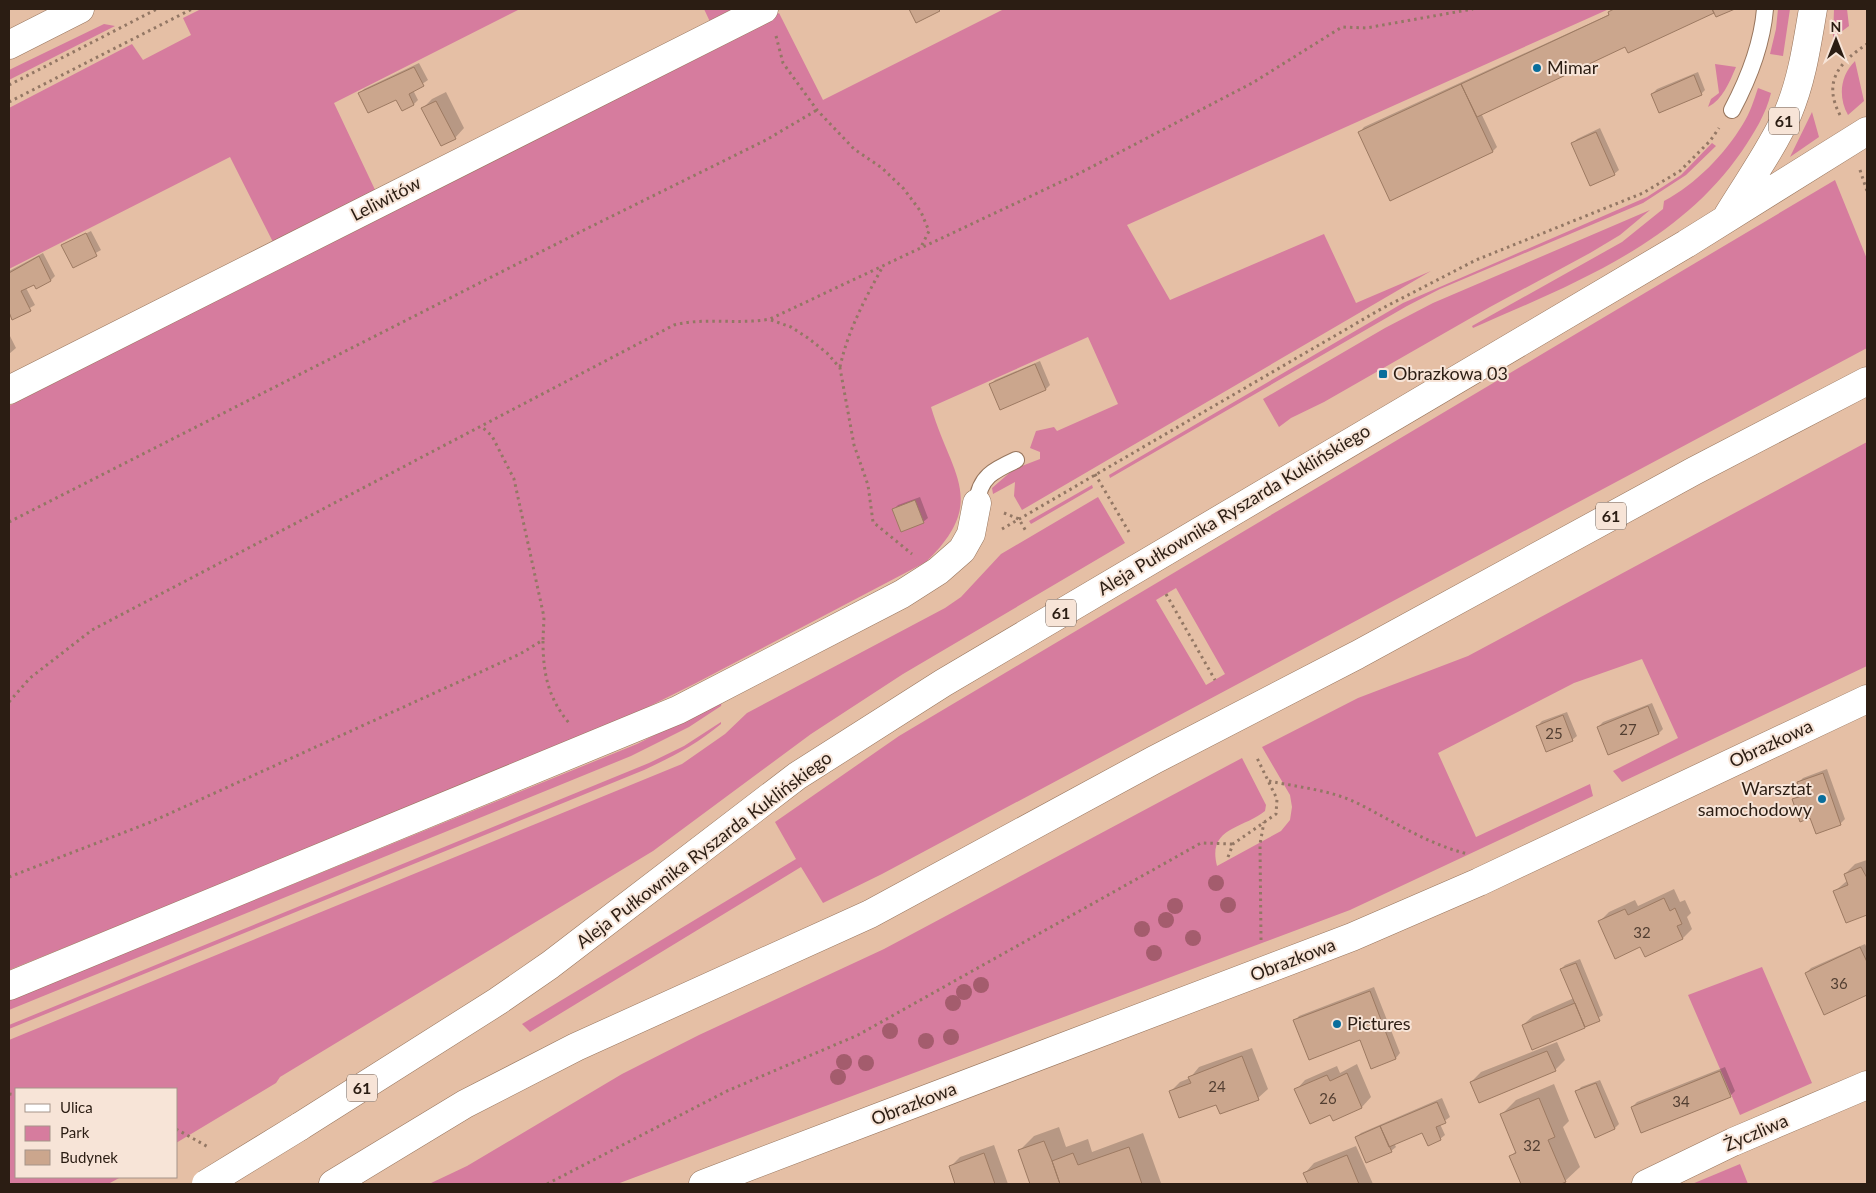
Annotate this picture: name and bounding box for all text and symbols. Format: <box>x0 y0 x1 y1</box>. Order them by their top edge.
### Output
north arrow <box>1811 15 1861 65</box>
text: N <box>1831 18 1841 35</box>
place label: Mimar <box>1547 56 1599 78</box>
marker: Mimar <box>1531 62 1543 74</box>
road number: 61 <box>1769 108 1799 134</box>
street label: Leliwitów <box>347 171 424 225</box>
place label: Obrazkowa 03 <box>1393 362 1508 384</box>
marker: Obrazkowa 03 <box>1377 368 1389 380</box>
street label: Aleja Pułkownika Ryszarda Kuklińskiego <box>1093 419 1374 599</box>
road number: 61 <box>1596 502 1626 530</box>
road number: 61 <box>1046 600 1076 626</box>
street label: Obrazkowa <box>1725 714 1816 772</box>
house number: 27 <box>1619 720 1637 738</box>
house number: 25 <box>1545 724 1563 742</box>
street label: Aleja Pułkownika Ryszarda Kuklińskiego <box>571 746 836 953</box>
place label: Warsztat samochodowy <box>1698 777 1813 820</box>
marker: Warsztat samochodowy <box>1816 793 1828 805</box>
house number: 32 <box>1633 923 1651 941</box>
street label: Obrazkowa <box>1247 933 1338 985</box>
house number: 36 <box>1830 974 1848 992</box>
place label: Pictures <box>1347 1012 1411 1034</box>
marker: Pictures <box>1331 1018 1343 1030</box>
road number: 61 <box>347 1074 377 1102</box>
street label: Obrazkowa <box>868 1077 959 1129</box>
house number: 24 <box>1208 1077 1226 1095</box>
legend <box>15 1088 178 1178</box>
house number: 26 <box>1319 1089 1337 1107</box>
house number: 34 <box>1672 1092 1690 1110</box>
text: Ulica <box>60 1098 93 1116</box>
street label: Życzliwa <box>1720 1109 1791 1155</box>
text: Park <box>60 1123 90 1141</box>
house number: 32 <box>1523 1136 1541 1154</box>
text: Budynek <box>60 1148 118 1166</box>

